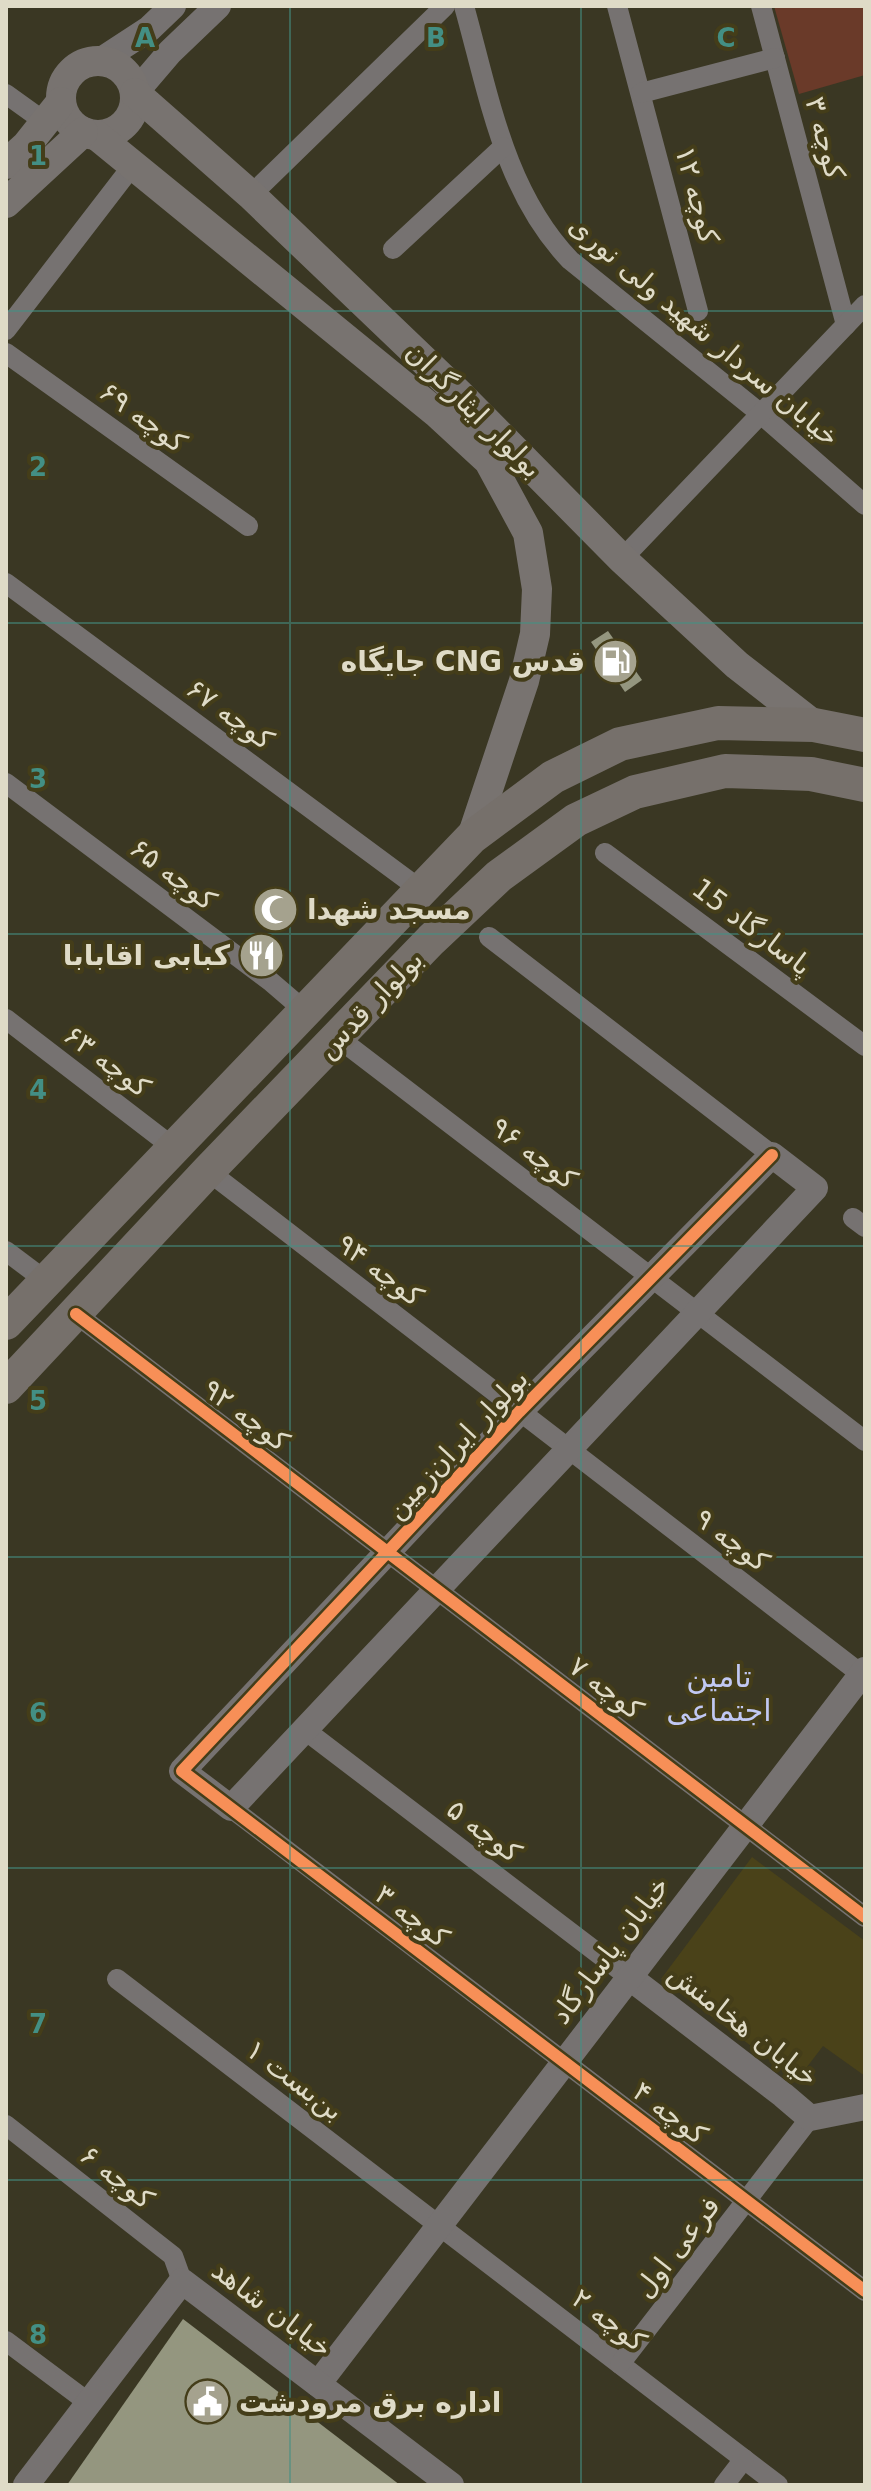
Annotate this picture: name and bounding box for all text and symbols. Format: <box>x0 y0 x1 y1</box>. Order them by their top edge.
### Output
text: A <box>135 23 155 53</box>
text: B <box>426 23 446 53</box>
text: C <box>716 23 736 53</box>
street label: کوچه ۳ <box>798 93 852 184</box>
text: 1 <box>29 141 47 171</box>
street label: کوچه ۱۲ <box>668 143 726 248</box>
street label: خیابان سردار شهید ولی نوری <box>562 208 846 454</box>
street label: بولوار ایثارگران <box>399 335 549 485</box>
street label: کوچه ۶۹ <box>93 375 193 460</box>
text: 2 <box>29 452 47 482</box>
fuel station icon: جایگاه CNG قدس <box>592 637 640 685</box>
place label: جایگاه CNG قدس <box>341 645 585 678</box>
street label: کوچه ۶۷ <box>180 672 280 757</box>
text: 3 <box>29 764 47 794</box>
street label: کوچه ۶۵ <box>124 831 223 917</box>
street label: پاسارگاد 15 <box>686 871 818 983</box>
mosque icon: مسجد شهدا <box>252 885 300 933</box>
place label: مسجد شهدا <box>307 893 471 926</box>
restaurant icon: کبابی اقابابا <box>237 931 285 979</box>
place label: کبابی اقابابا <box>63 939 231 972</box>
street label: بولوار قدس <box>310 943 430 1065</box>
street label: کوچه ۶۳ <box>58 1018 157 1104</box>
text: 4 <box>29 1075 47 1105</box>
street label: کوچه ۹۶ <box>485 1110 584 1196</box>
street label: کوچه ۹۴ <box>331 1227 430 1313</box>
street label: بولوار ایران‌زمین <box>379 1362 535 1526</box>
street label: کوچه ۹۲ <box>197 1372 296 1458</box>
text: 5 <box>29 1386 47 1416</box>
street label: کوچه ۹ <box>689 1502 776 1579</box>
street label: کوچه ۷ <box>563 1650 650 1727</box>
district label: تامین اجتماعی <box>666 1659 772 1728</box>
text: 6 <box>29 1698 47 1728</box>
street label: کوچه ۵ <box>441 1793 528 1870</box>
street label: خیابان پاسارگاد <box>544 1870 676 2030</box>
street label: کوچه ۳ <box>369 1878 456 1955</box>
street label: خیابان هخامنش <box>662 1956 824 2094</box>
text: 7 <box>29 2009 47 2039</box>
street label: بن‌بست ۱ <box>240 2033 350 2127</box>
street label: کوچه ۴ <box>627 2075 714 2152</box>
street label: کوچه ۶ <box>74 2138 161 2216</box>
street label: فرعی اول <box>627 2190 727 2304</box>
street label: خیابان شاهد <box>206 2253 338 2365</box>
street label: کوچه ۲ <box>566 2282 653 2359</box>
text: 8 <box>29 2320 47 2350</box>
public building icon: اداره برق مرودشت <box>184 2378 232 2426</box>
place label: اداره برق مرودشت <box>239 2386 501 2419</box>

